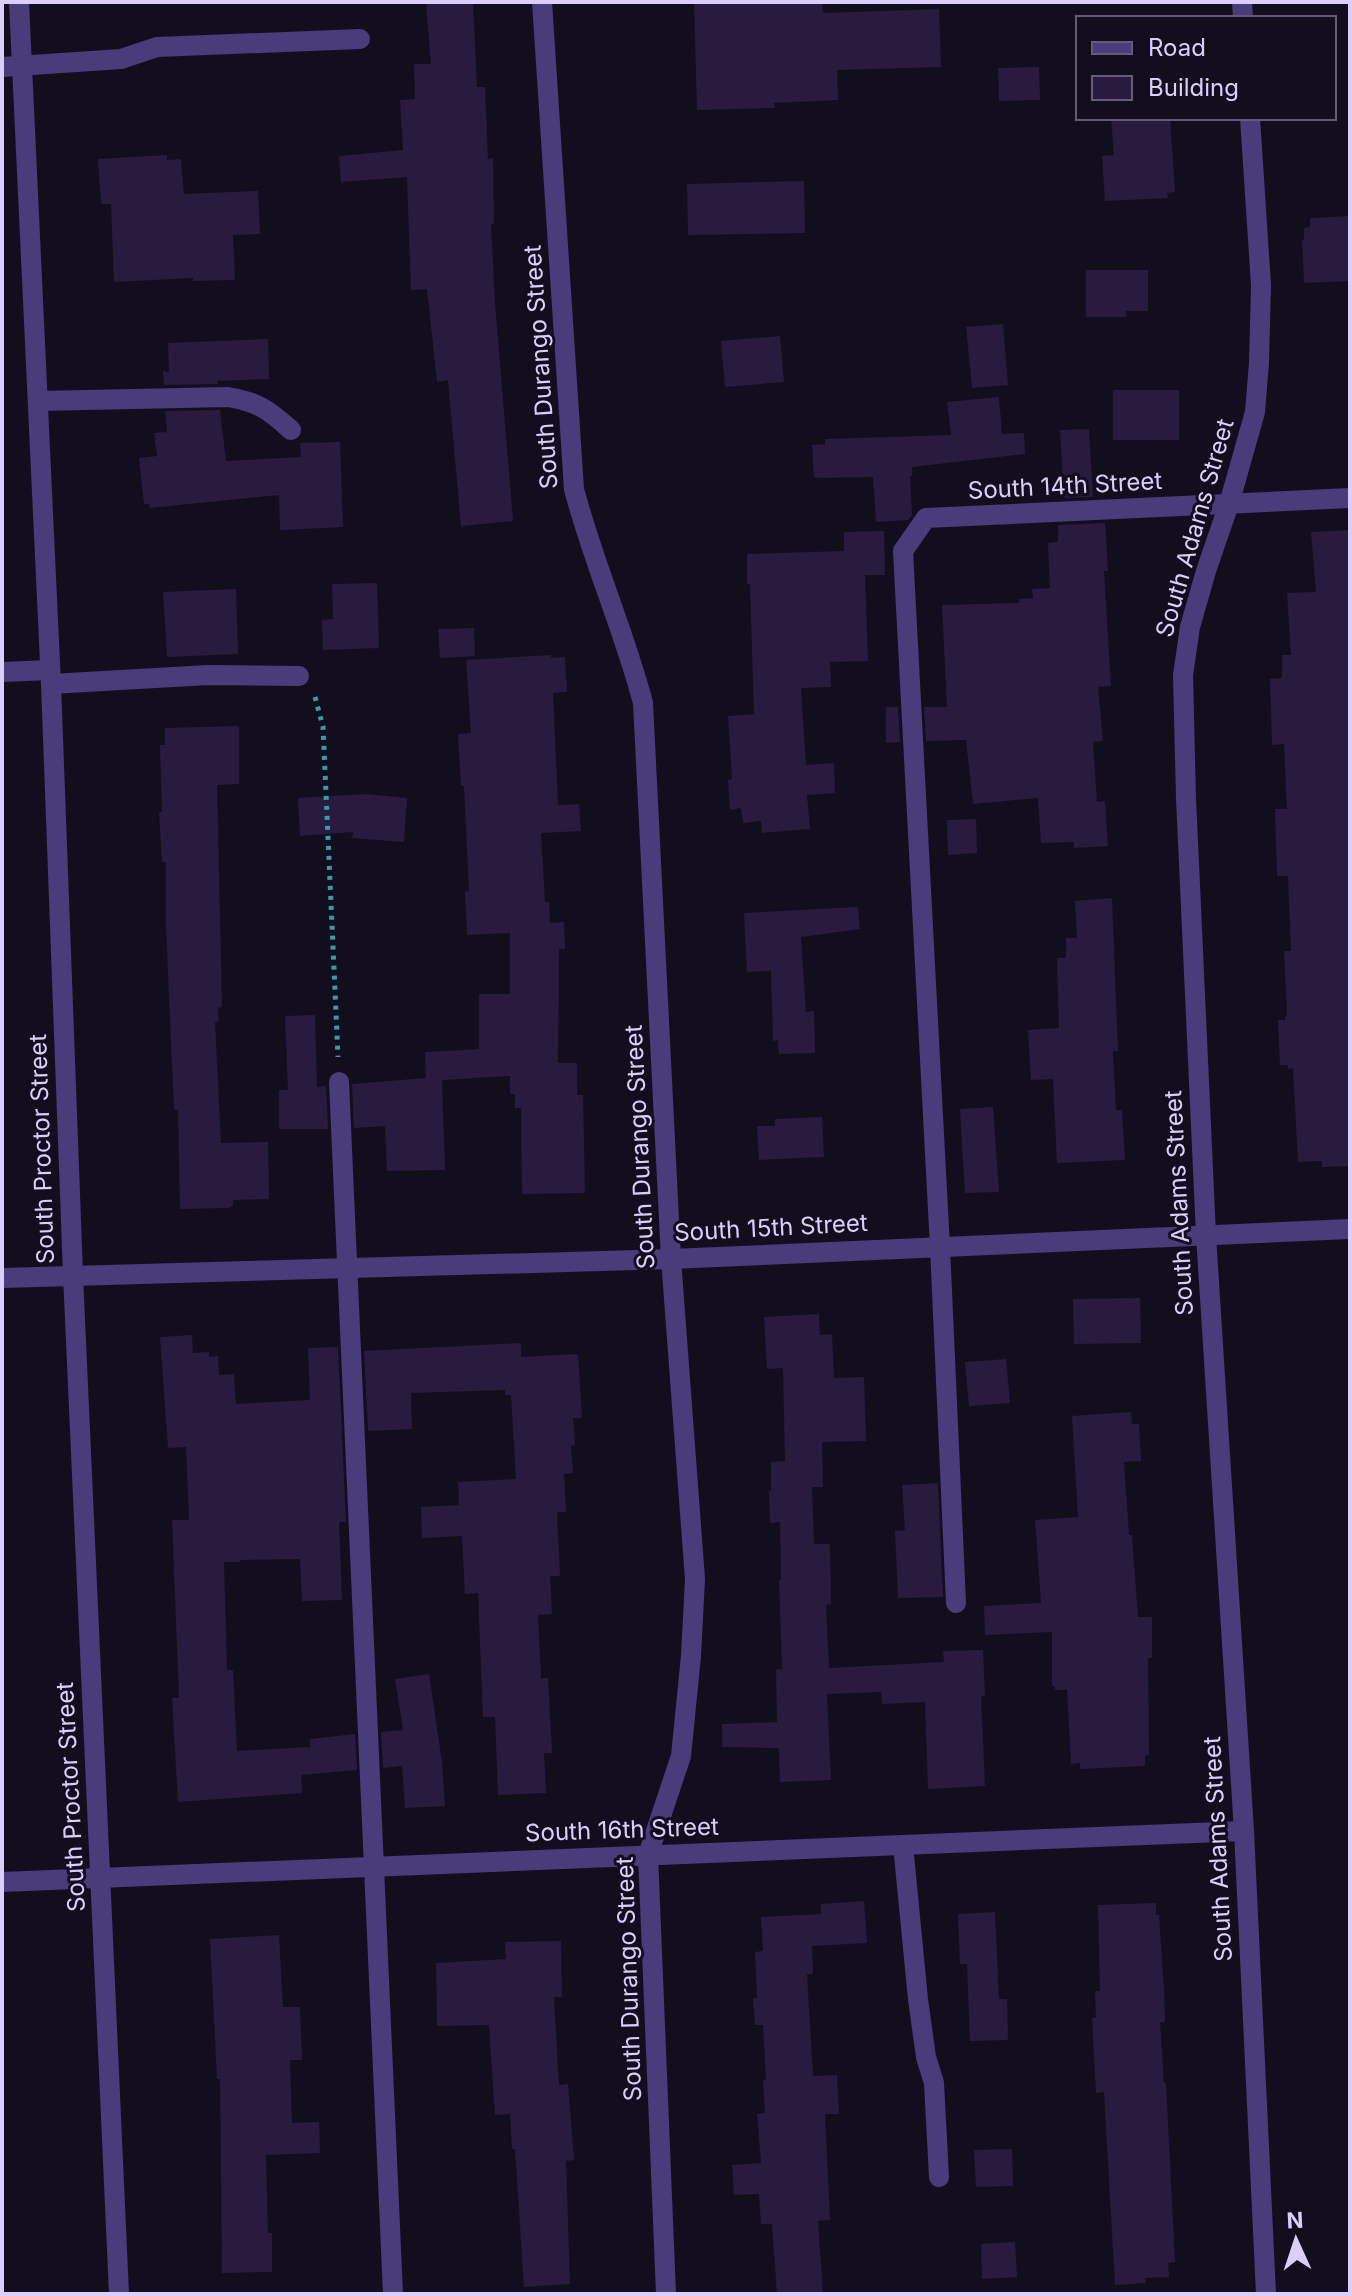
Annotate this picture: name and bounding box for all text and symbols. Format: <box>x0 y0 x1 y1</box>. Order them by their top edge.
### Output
legend <box>1076 16 1336 120</box>
text: Road <box>1148 33 1206 62</box>
text: Building <box>1148 73 1239 102</box>
street label: South Durango Street <box>517 244 563 490</box>
street label: South Adams Street <box>1149 415 1240 640</box>
street label: South 14th Street <box>967 466 1163 505</box>
street label: South Durango Street <box>619 1024 660 1270</box>
street label: South Proctor Street <box>23 1033 60 1265</box>
street label: South Adams Street <box>1158 1089 1199 1316</box>
street label: South 15th Street <box>674 1208 869 1247</box>
street label: South Proctor Street <box>50 1681 91 1913</box>
street label: South Adams Street <box>1197 1735 1238 1962</box>
street label: South 16th Street <box>525 1812 720 1847</box>
street label: South Durango Street <box>610 1856 647 2102</box>
north arrow <box>1256 2200 1336 2280</box>
text: N <box>1286 2207 1304 2233</box>

